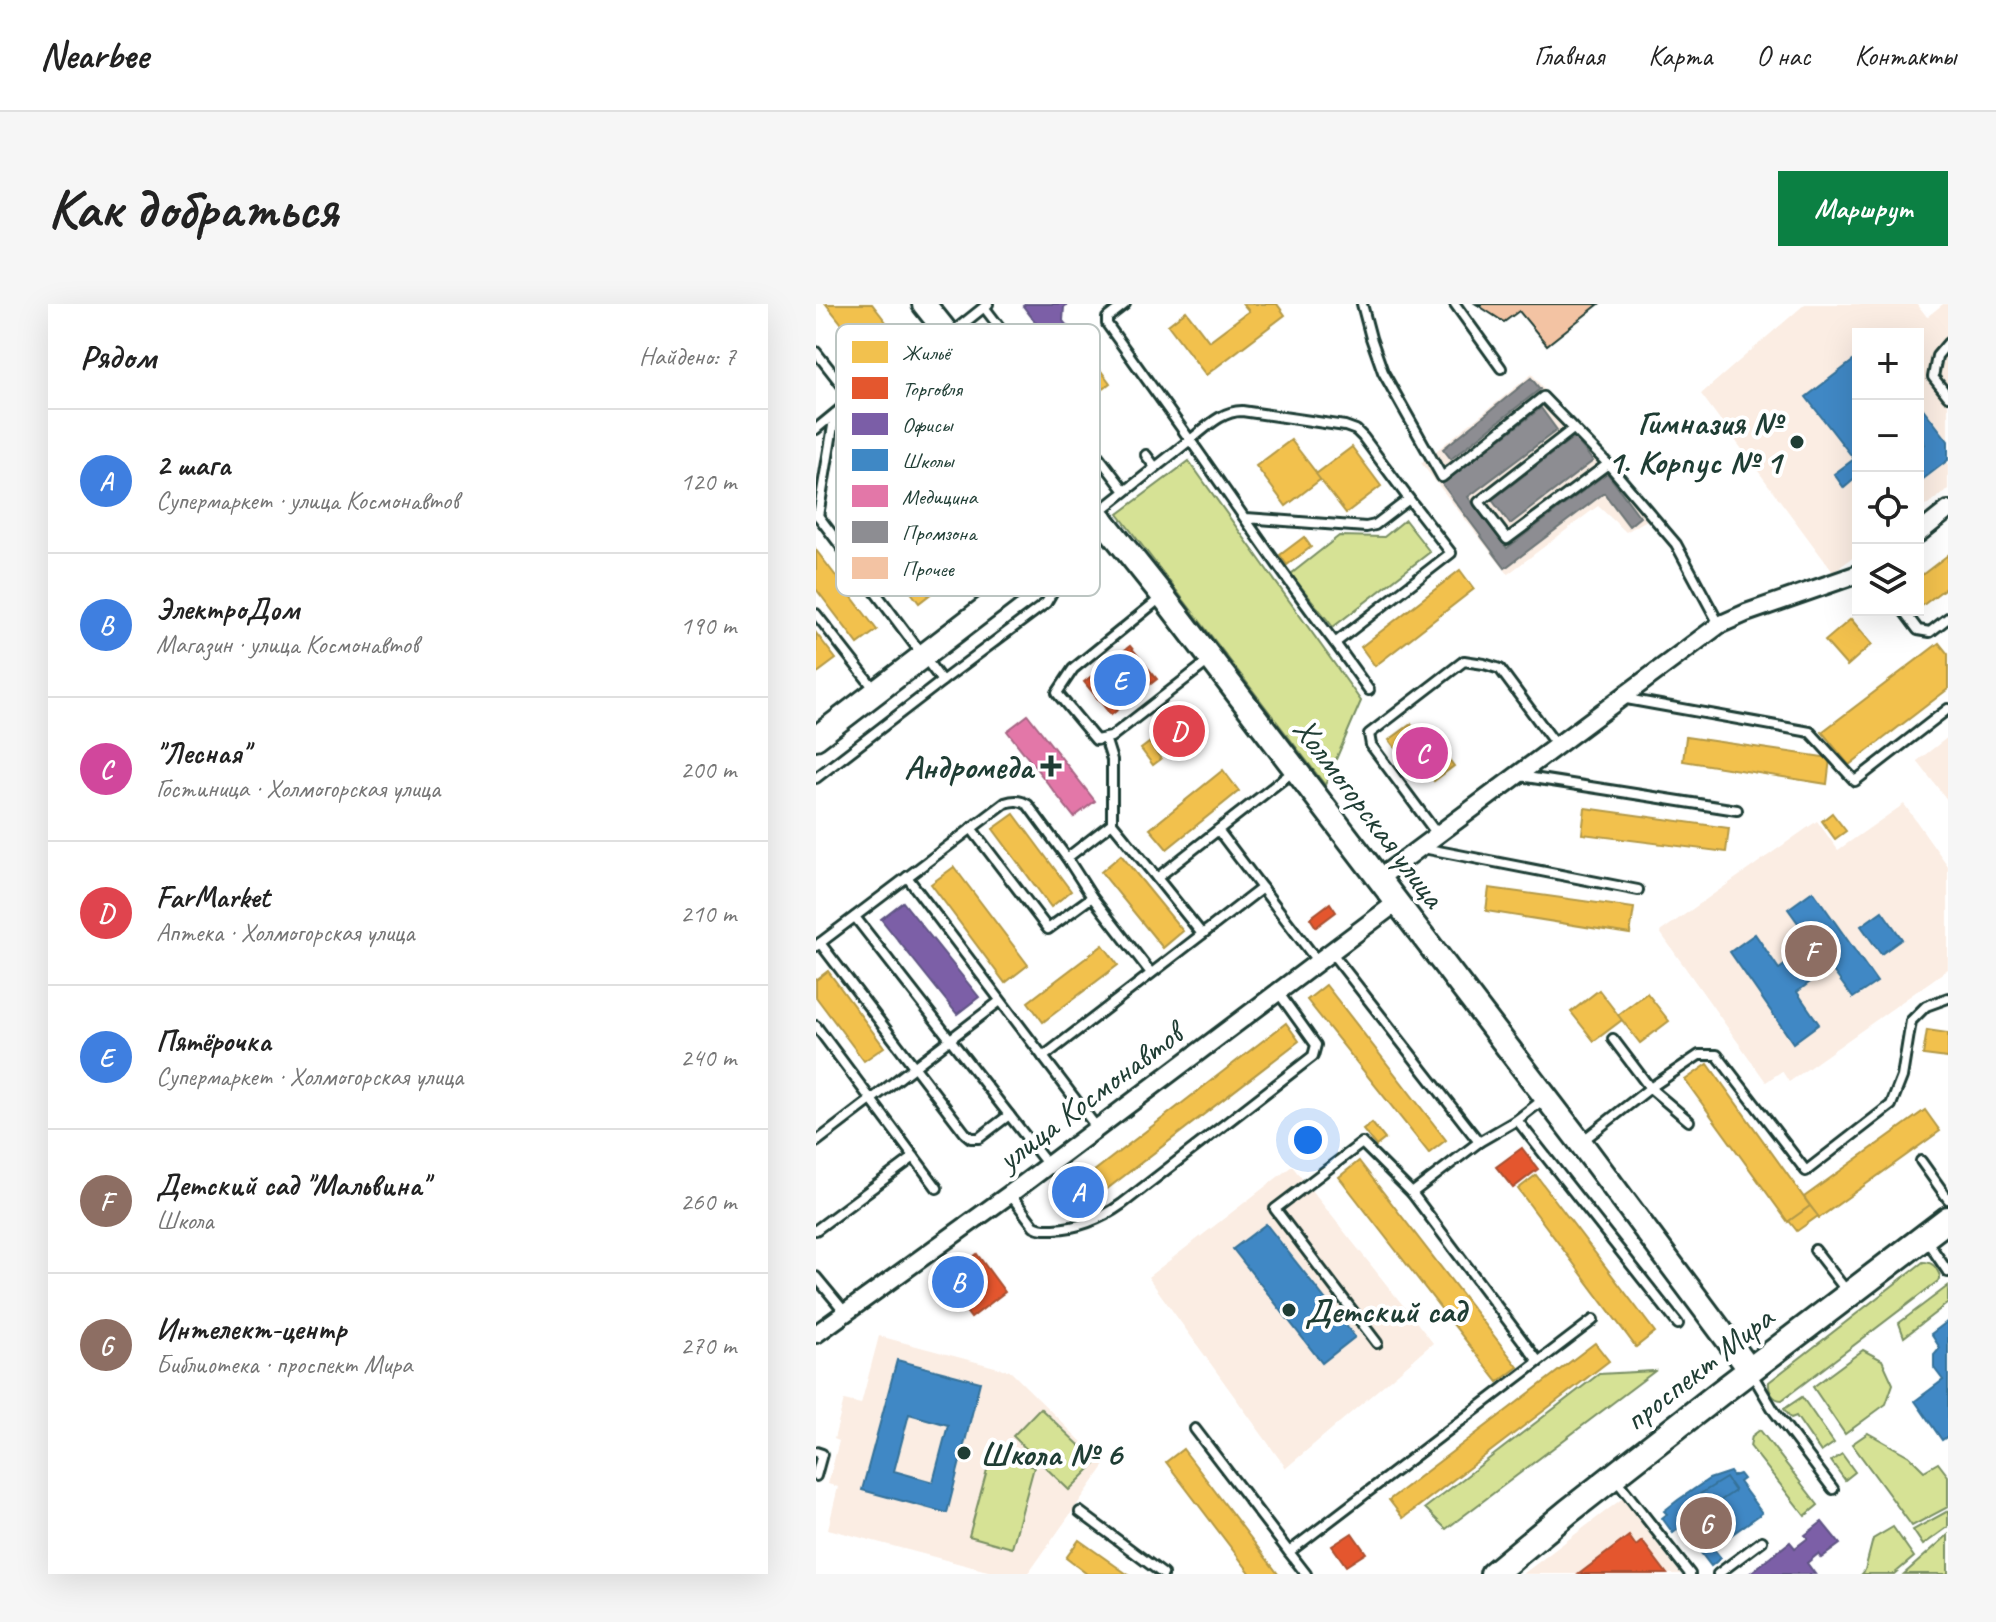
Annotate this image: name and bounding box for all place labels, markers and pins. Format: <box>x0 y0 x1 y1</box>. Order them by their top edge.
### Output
place label: Гимназия № 1. Корпус № 1 <box>1608 401 1786 483</box>
marker: Гимназия № 1. Корпус № 1 <box>1788 433 1806 451</box>
pin: E <box>1094 650 1146 710</box>
pin: D <box>1153 701 1205 761</box>
pin: C <box>1396 723 1448 783</box>
place label: Андромеда <box>904 745 1036 788</box>
marker: Андромеда <box>1040 755 1062 777</box>
pin: F <box>1785 921 1837 981</box>
pin: A <box>1052 1162 1104 1222</box>
pin: B <box>932 1252 984 1312</box>
place label: Детский сад <box>1305 1289 1469 1332</box>
marker: Детский сад <box>1280 1301 1298 1319</box>
place label: Школа № 6 <box>980 1432 1124 1475</box>
marker: Школа № 6 <box>955 1444 973 1462</box>
pin: G <box>1680 1493 1732 1553</box>

